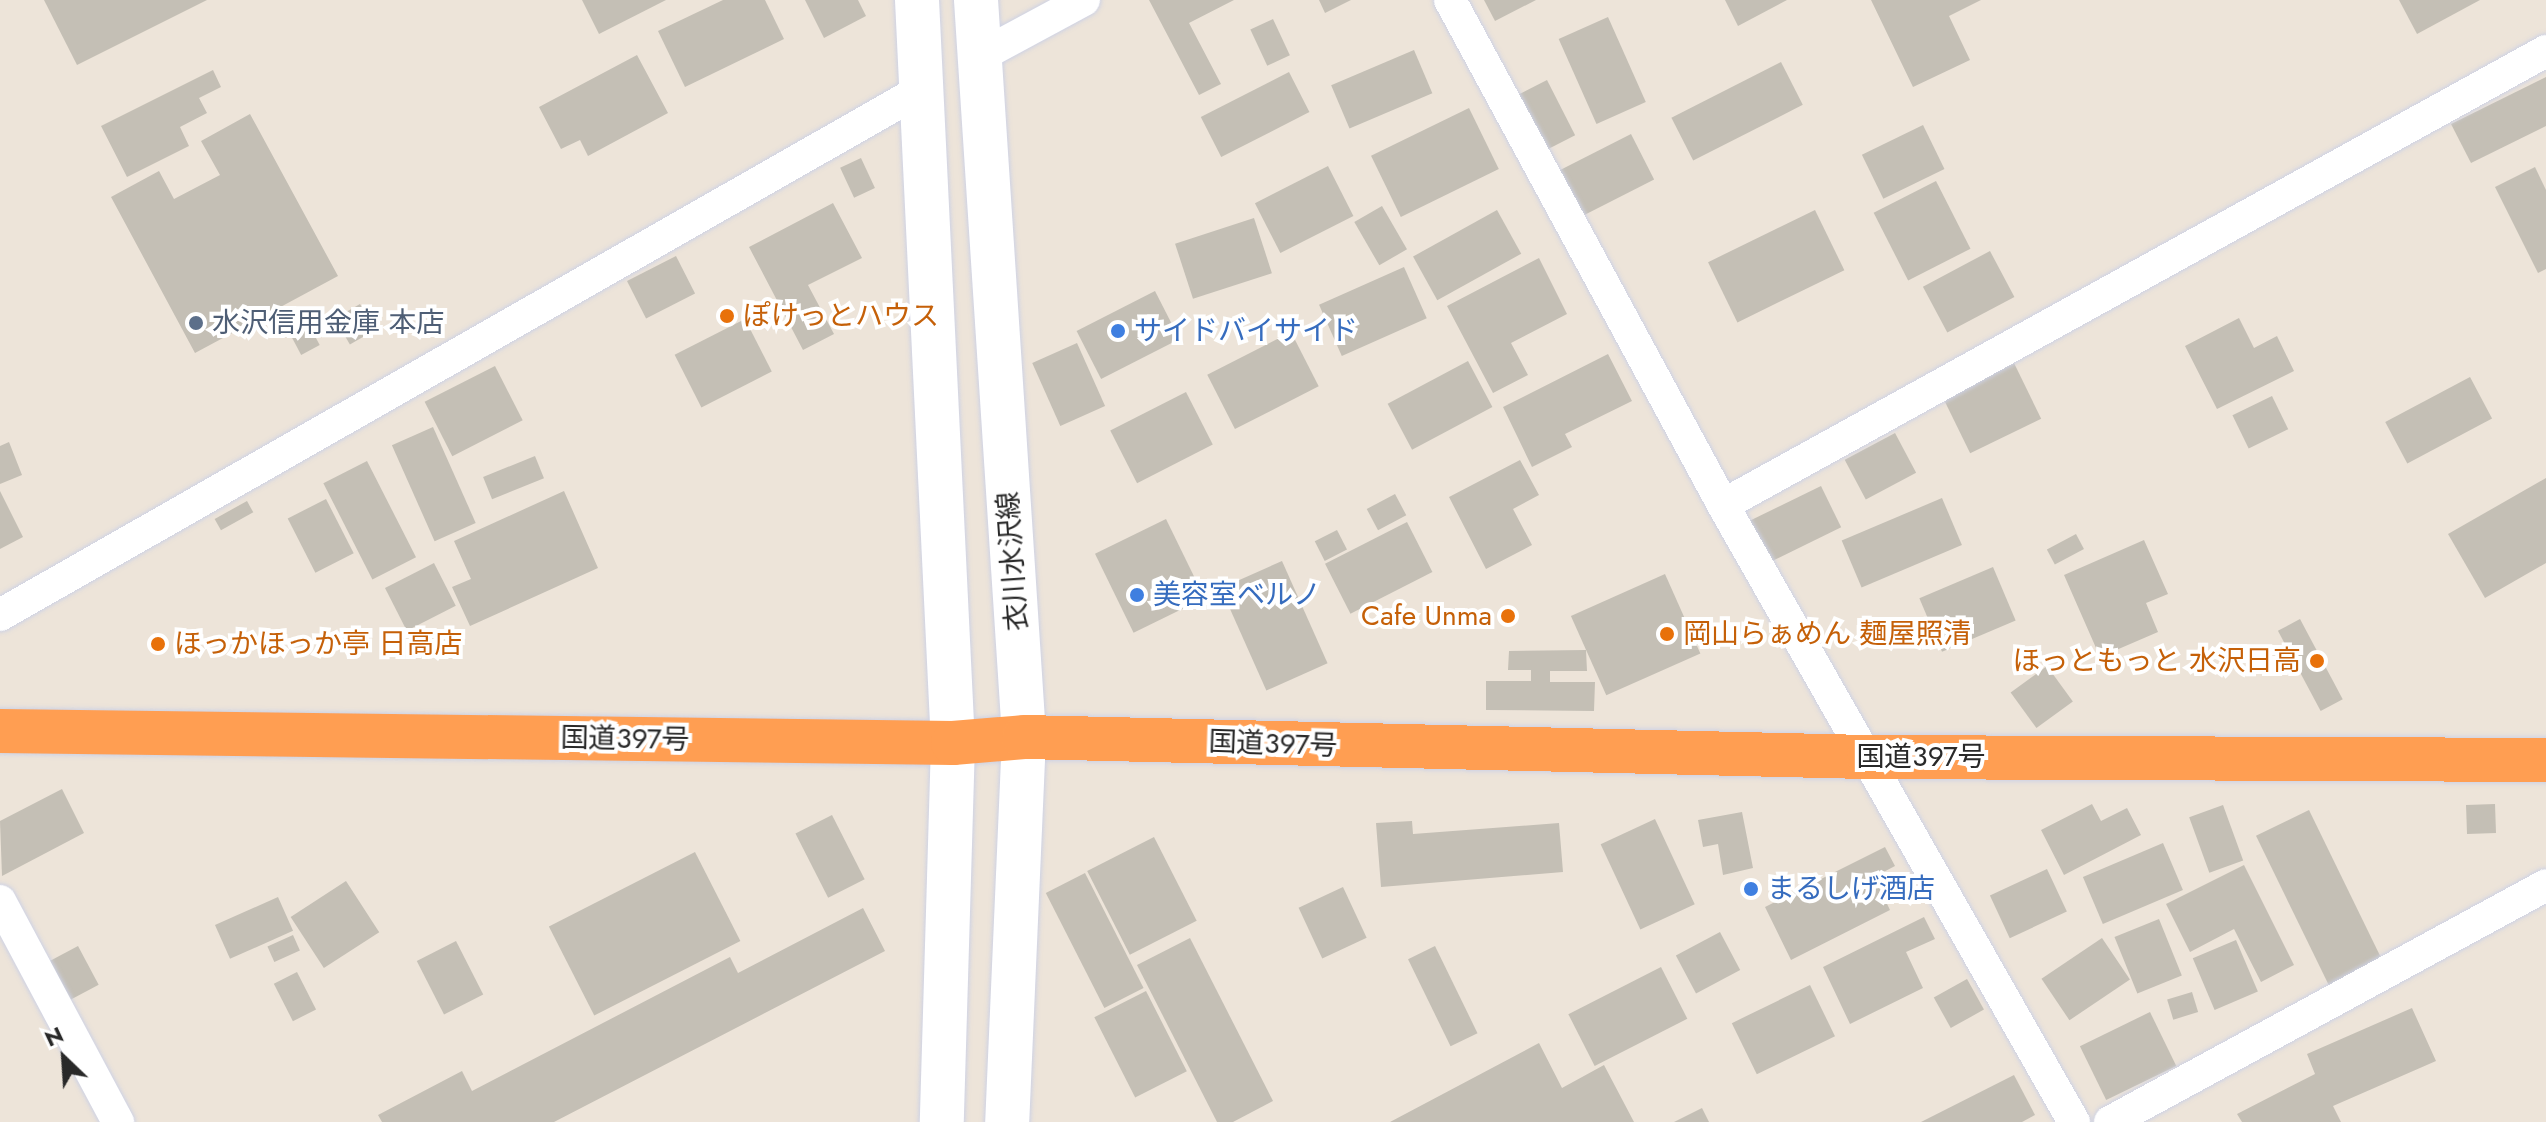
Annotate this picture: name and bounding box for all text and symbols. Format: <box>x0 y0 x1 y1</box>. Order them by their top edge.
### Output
place label: ぽけっとハウス <box>743 299 939 333</box>
place label: 水沢信用金庫 本店 <box>212 306 444 340</box>
marker: ぽけっとハウス <box>718 307 736 325</box>
marker: 水沢信用金庫 本店 <box>187 314 205 332</box>
place label: サイドバイサイド <box>1134 314 1358 348</box>
marker: サイドバイサイド <box>1109 322 1127 340</box>
street label: 衣川水沢線 <box>991 490 1035 632</box>
place label: 美容室ベルノ <box>1153 578 1321 612</box>
marker: 美容室ベルノ <box>1128 586 1146 604</box>
place label: Cafe Unma <box>1361 599 1492 633</box>
marker: Cafe Unma <box>1499 607 1517 625</box>
place label: 岡山らぁめん 麺屋照清 <box>1683 617 1971 651</box>
marker: 岡山らぁめん 麺屋照清 <box>1658 625 1676 643</box>
place label: ほっかほっか亭 日高店 <box>174 627 462 661</box>
marker: ほっかほっか亭 日高店 <box>149 635 167 653</box>
place label: ほっともっと 水沢日高 <box>2013 644 2301 678</box>
marker: ほっともっと 水沢日高 <box>2308 652 2326 670</box>
street label: 国道397号 <box>560 721 690 757</box>
street label: 国道397号 <box>1208 725 1338 763</box>
street label: 国道397号 <box>1856 740 1986 774</box>
place label: まるしげ酒店 <box>1767 872 1935 906</box>
marker: まるしげ酒店 <box>1742 880 1760 898</box>
north arrow <box>24 1018 104 1098</box>
text: N <box>39 1018 69 1054</box>

